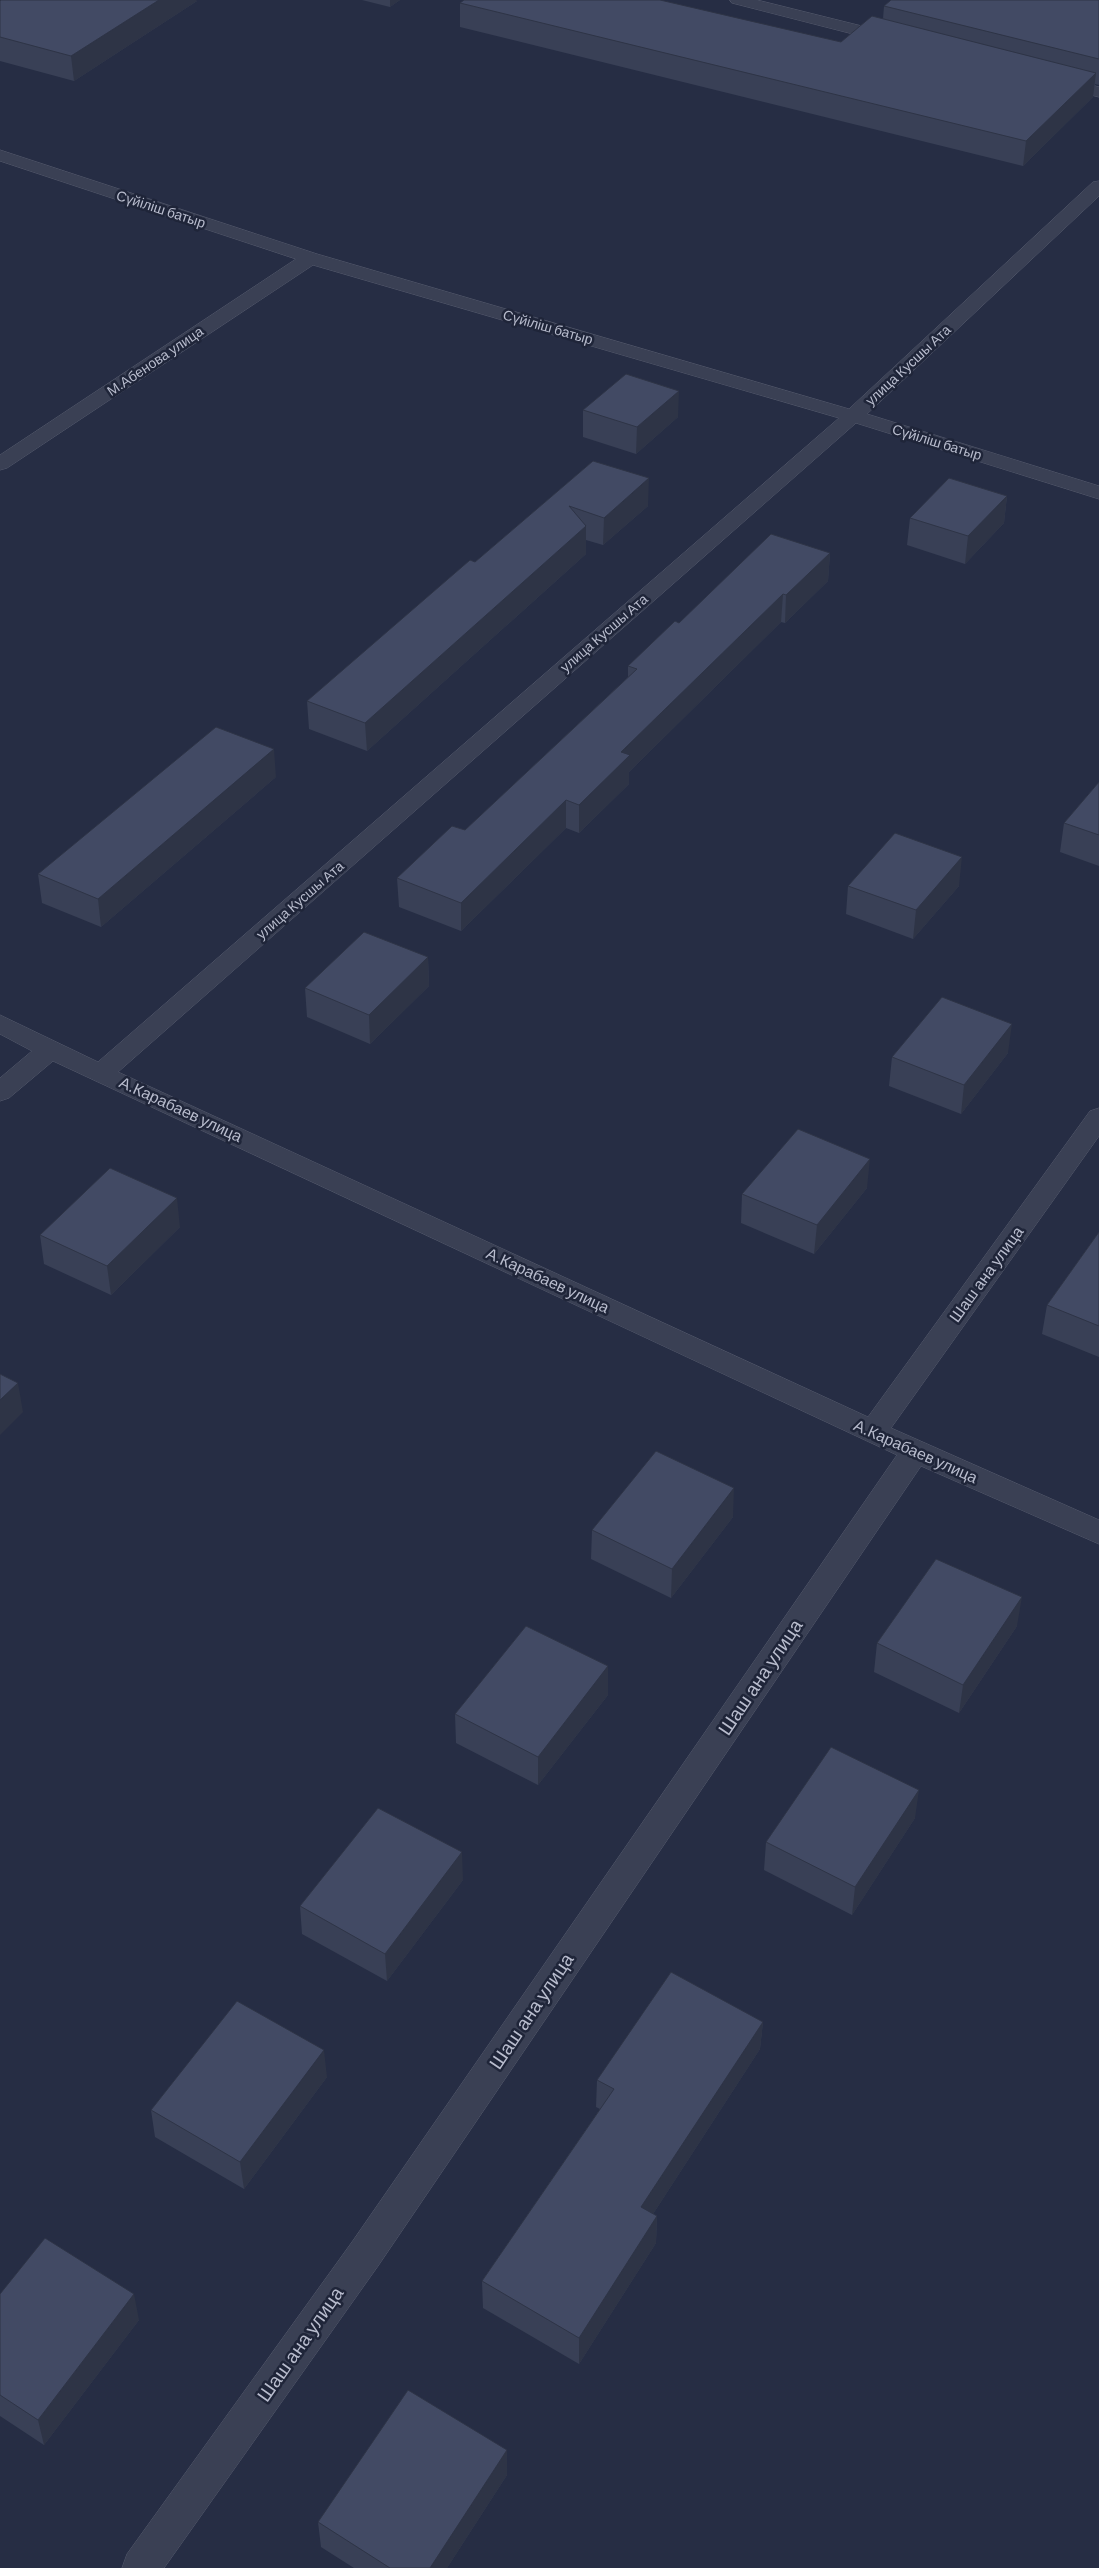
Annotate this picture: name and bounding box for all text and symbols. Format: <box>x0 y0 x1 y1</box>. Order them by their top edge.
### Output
street label: Сүйіліш батыр <box>114 186 208 231</box>
street label: Сүйіліш батыр <box>501 306 595 348</box>
street label: улица Кусшы Ата <box>861 321 954 409</box>
street label: М.Абенова улица <box>103 322 206 399</box>
street label: Сүйіліш батыр <box>890 420 984 463</box>
street label: улица Кусшы Ата <box>556 590 651 675</box>
street label: улица Кусшы Ата <box>252 857 347 942</box>
street label: А.Карабаев улица <box>117 1072 246 1145</box>
street label: Шаш ана улица <box>945 1222 1027 1325</box>
street label: А.Карабаев улица <box>484 1243 613 1316</box>
street label: А.Карабаев улица <box>851 1415 981 1486</box>
street label: Шаш ана улица <box>712 1614 807 1739</box>
street label: Шаш ана улица <box>483 1948 578 2073</box>
street label: Шаш ана улица <box>252 2282 348 2405</box>

